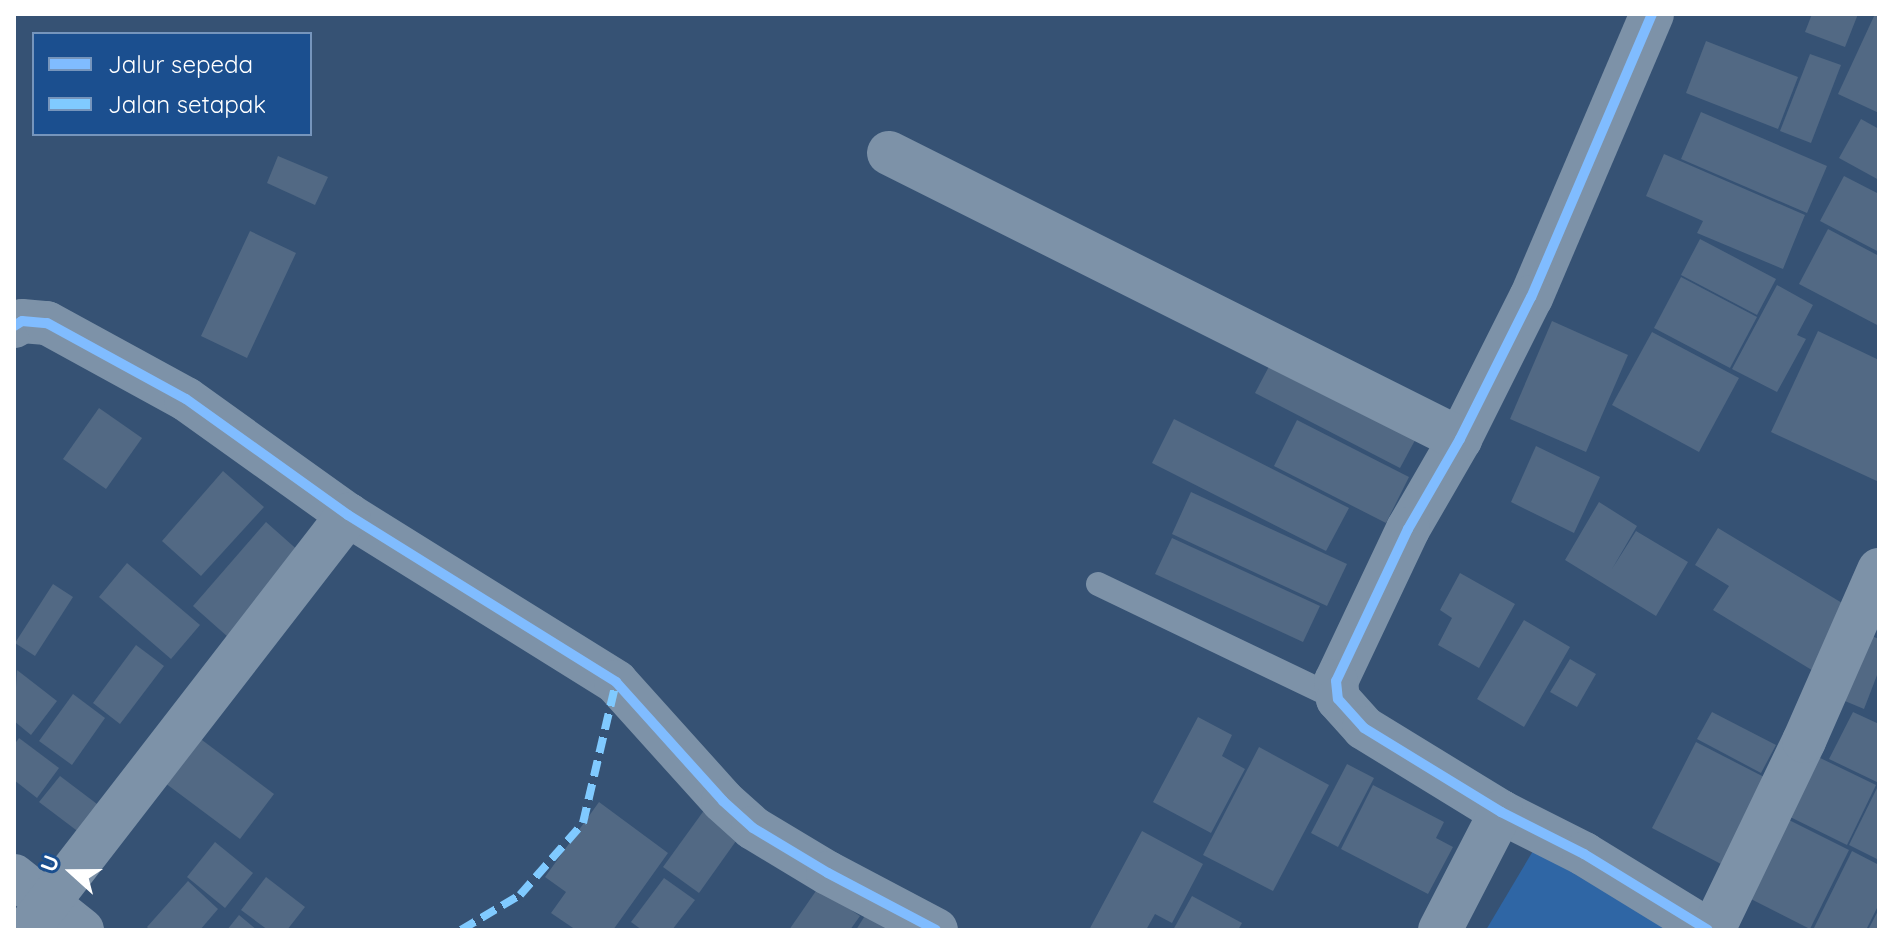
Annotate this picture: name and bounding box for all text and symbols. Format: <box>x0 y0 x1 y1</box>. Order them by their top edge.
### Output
legend <box>32 32 312 136</box>
text: Jalur sepeda <box>108 49 253 79</box>
text: Jalan setapak <box>108 89 266 119</box>
north arrow <box>32 832 112 912</box>
text: U <box>34 851 65 876</box>

